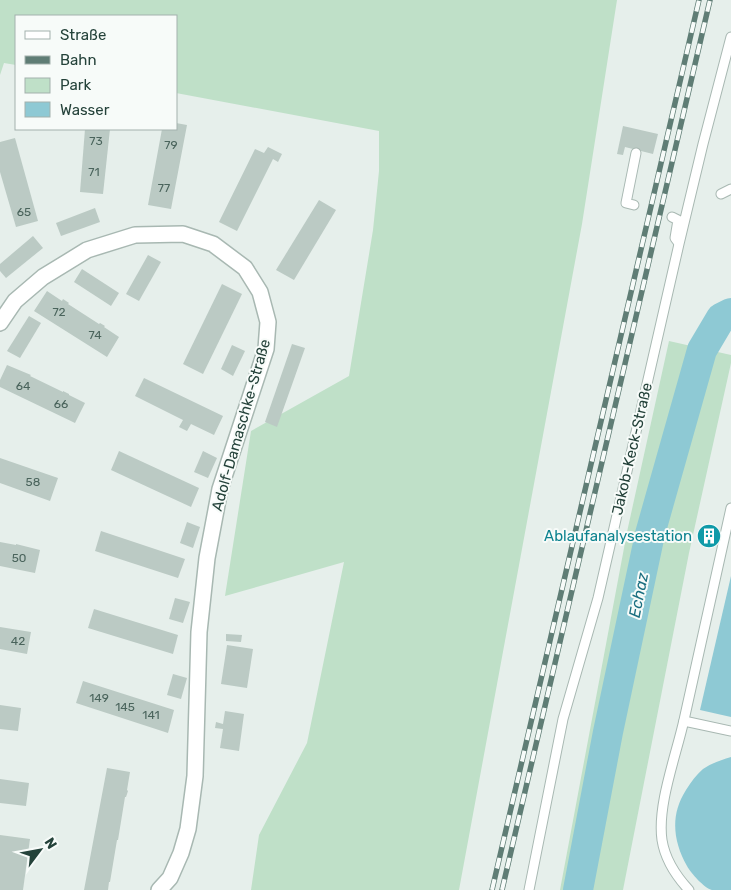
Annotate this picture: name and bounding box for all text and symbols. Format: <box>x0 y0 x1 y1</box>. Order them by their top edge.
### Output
legend <box>15 15 178 130</box>
text: Straße <box>60 26 106 44</box>
text: Bahn <box>60 51 97 69</box>
text: Park <box>60 76 91 94</box>
text: Wasser <box>60 101 110 119</box>
house number: 73 <box>89 134 103 148</box>
house number: 79 <box>164 138 178 152</box>
house number: 71 <box>88 165 100 179</box>
house number: 77 <box>158 181 170 195</box>
house number: 65 <box>17 205 31 219</box>
house number: 72 <box>52 305 66 319</box>
house number: 74 <box>88 328 102 342</box>
street label: Adolf-Damaschke-Straße <box>208 337 274 513</box>
house number: 64 <box>16 379 31 393</box>
street label: Jakob-Keck-Straße <box>608 381 656 517</box>
house number: 66 <box>54 397 68 411</box>
house number: 58 <box>26 475 40 489</box>
building icon: Ablaufanalysestation <box>696 523 722 549</box>
place label: Ablaufanalysestation <box>544 527 692 545</box>
house number: 50 <box>12 551 26 565</box>
water label: Echaz <box>625 571 652 619</box>
house number: 42 <box>11 634 25 648</box>
house number: 149 <box>89 691 109 705</box>
house number: 145 <box>115 700 135 714</box>
house number: 141 <box>142 708 160 722</box>
north arrow <box>15 825 65 875</box>
text: N <box>41 835 60 852</box>

